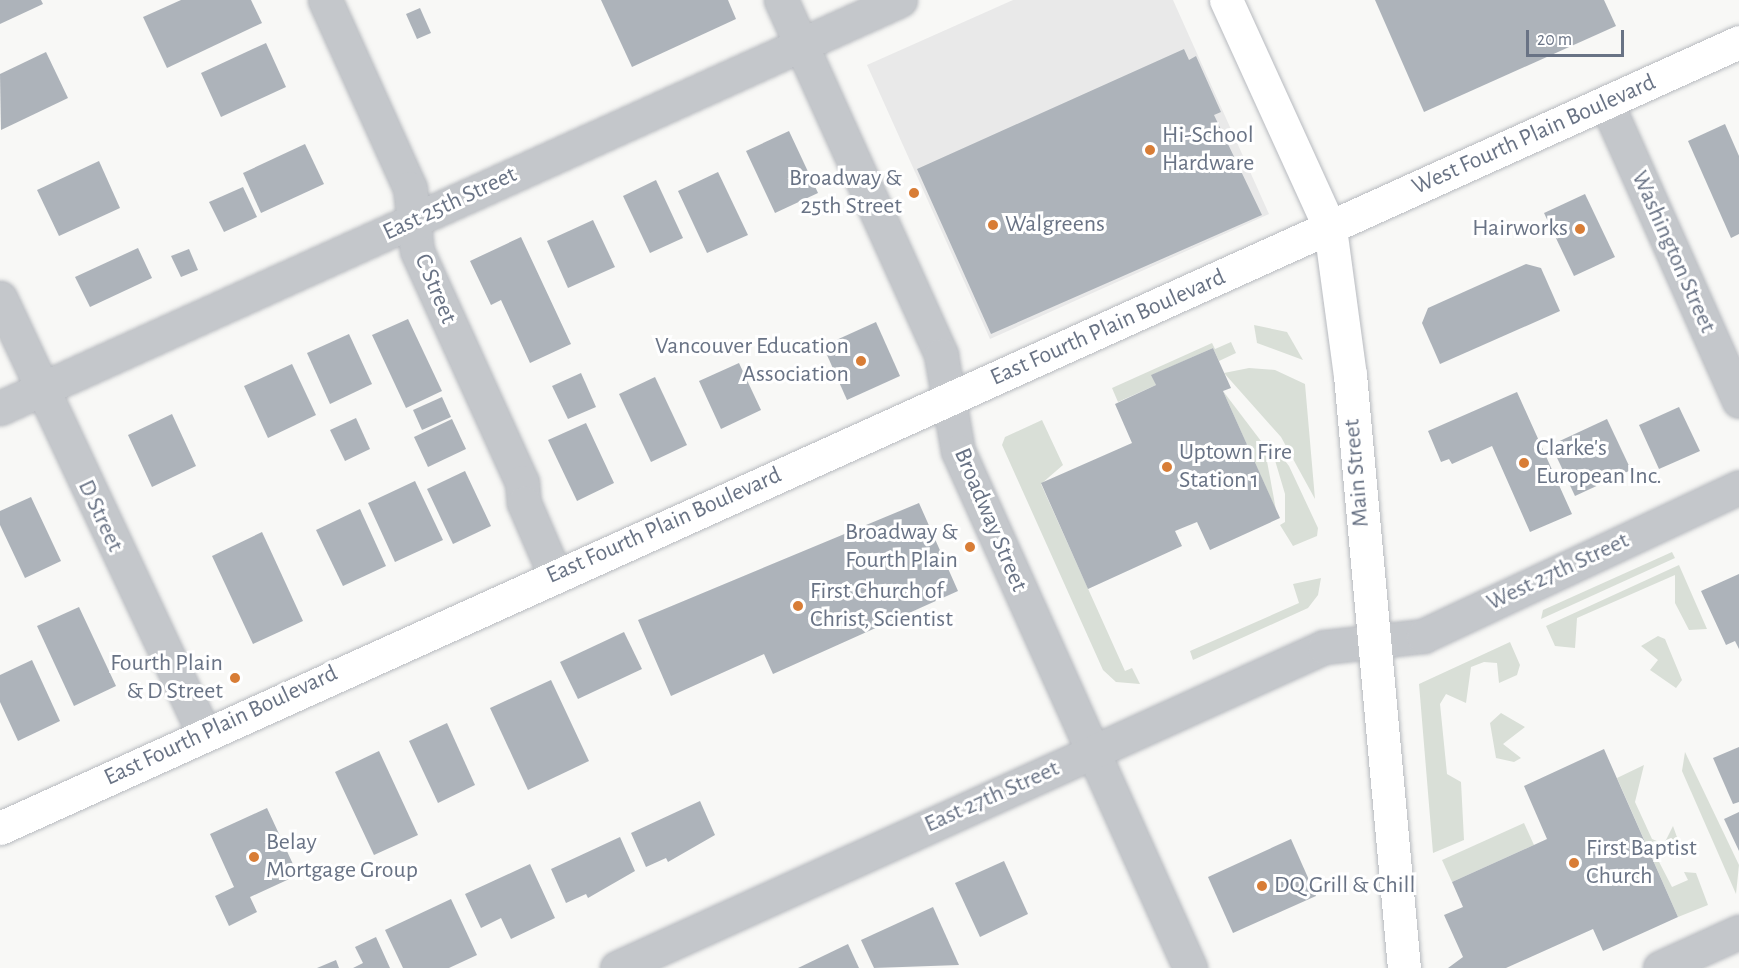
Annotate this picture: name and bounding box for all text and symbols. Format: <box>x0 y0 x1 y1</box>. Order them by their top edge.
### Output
scale bar <box>1529 18 1626 56</box>
text: 20 m <box>1537 31 1572 49</box>
street label: West Fourth Plain Boulevard <box>1408 68 1660 202</box>
place label: Hi-School Hardware <box>1162 122 1254 178</box>
marker: Hi-School Hardware <box>1143 143 1157 157</box>
street label: East 25th Street <box>379 160 521 248</box>
place label: Broadway & 25th Street <box>789 165 902 221</box>
street label: Washington Street <box>1624 167 1722 337</box>
marker: Broadway & 25th Street <box>907 186 921 200</box>
place label: Walgreens <box>1005 211 1105 239</box>
place label: Hairworks <box>1472 215 1568 243</box>
marker: Walgreens <box>986 218 1000 232</box>
marker: Hairworks <box>1573 222 1587 236</box>
street label: C Street <box>407 250 463 328</box>
street label: East Fourth Plain Boulevard <box>986 263 1230 393</box>
place label: Vancouver Education Association <box>655 333 849 389</box>
marker: Vancouver Education Association <box>854 354 868 368</box>
street label: Main Street <box>1338 418 1376 528</box>
place label: Clarke's European Inc. <box>1536 435 1662 491</box>
place label: Uptown Fire Station 1 <box>1179 439 1292 495</box>
street label: Broadway Street <box>947 444 1033 596</box>
marker: Clarke's European Inc. <box>1517 456 1531 470</box>
marker: Uptown Fire Station 1 <box>1160 460 1174 474</box>
street label: East Fourth Plain Boulevard <box>542 461 786 591</box>
street label: D Street <box>71 475 129 557</box>
place label: Broadway & Fourth Plain <box>845 519 958 575</box>
street label: West 27th Street <box>1482 527 1634 617</box>
marker: Broadway & Fourth Plain <box>963 540 977 554</box>
place label: First Church of Christ, Scientist <box>810 578 953 634</box>
marker: First Church of Christ, Scientist <box>791 599 805 613</box>
place label: Fourth Plain & D Street <box>110 650 223 706</box>
street label: East Fourth Plain Boulevard <box>100 659 342 793</box>
marker: Fourth Plain & D Street <box>228 671 242 685</box>
street label: East 27th Street <box>920 755 1064 839</box>
place label: Belay Mortgage Group <box>266 829 418 885</box>
place label: First Baptist Church <box>1586 835 1697 891</box>
marker: Belay Mortgage Group <box>247 850 261 864</box>
marker: First Baptist Church <box>1567 856 1581 870</box>
place label: DQ Grill & Chill <box>1274 872 1415 900</box>
marker: DQ Grill & Chill <box>1255 879 1269 893</box>

